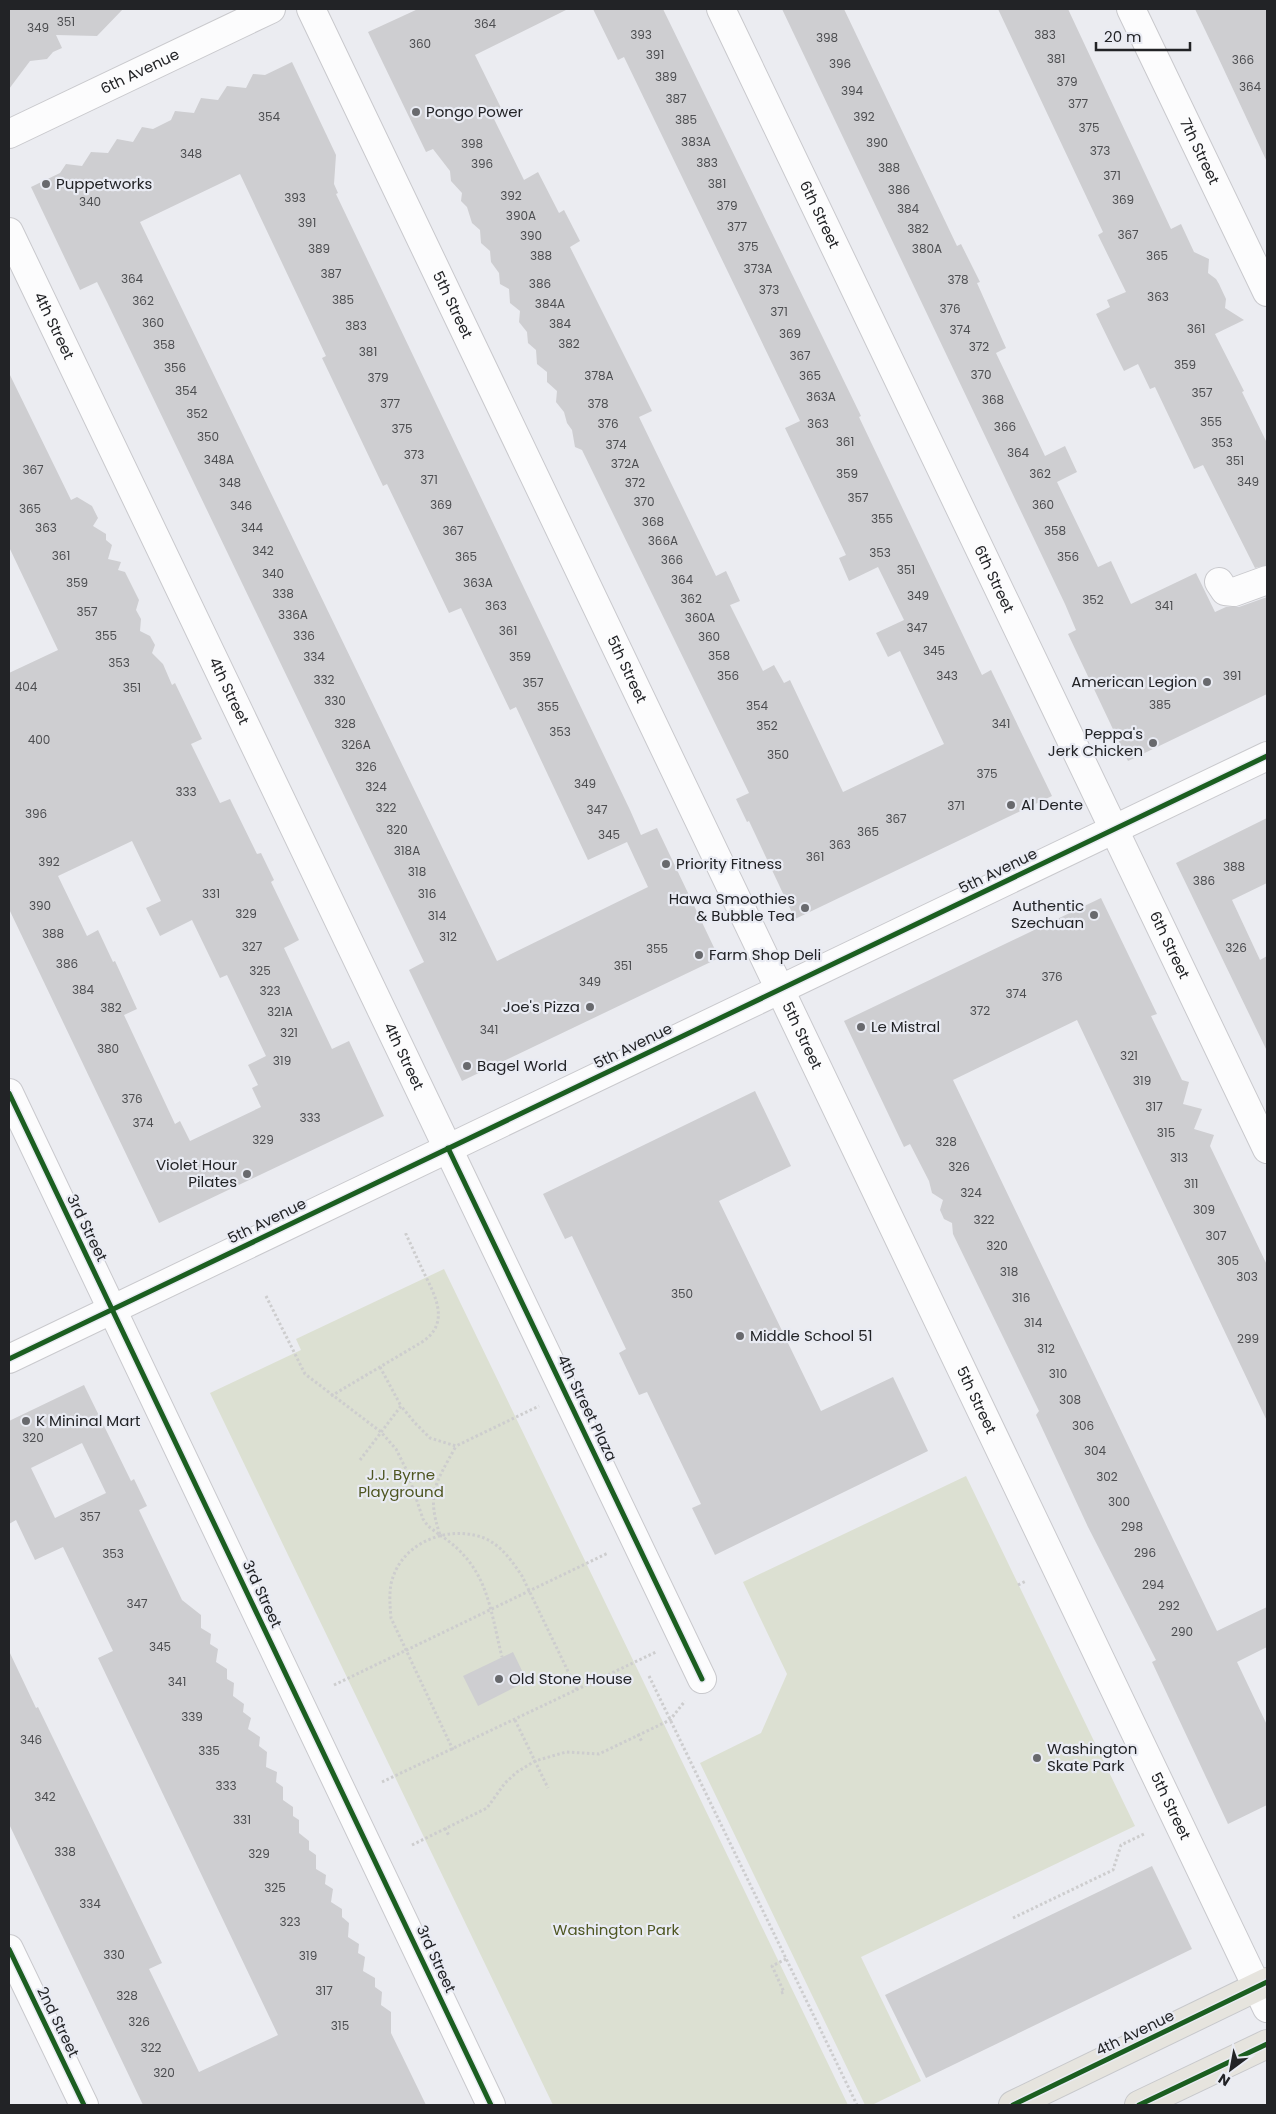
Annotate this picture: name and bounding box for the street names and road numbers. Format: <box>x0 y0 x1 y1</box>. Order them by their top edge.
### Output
street label: 6th Avenue <box>97 43 183 99</box>
street label: 7th Street <box>1175 115 1225 188</box>
street label: 6th Street <box>795 177 845 252</box>
street label: 5th Street <box>428 267 478 342</box>
street label: 4th Street <box>29 288 80 363</box>
street label: 6th Street <box>969 542 1020 616</box>
street label: 5th Street <box>602 632 652 706</box>
street label: 4th Street <box>204 654 254 728</box>
street label: 5th Avenue <box>955 843 1040 899</box>
street label: 6th Street <box>1145 908 1195 982</box>
street label: 5th Street <box>777 998 828 1073</box>
street label: 5th Avenue <box>590 1018 675 1074</box>
street label: 4th Street <box>379 1019 429 1093</box>
street label: 3rd Street <box>62 1191 113 1265</box>
street label: 5th Avenue <box>224 1193 309 1249</box>
street label: 4th Street Plaza <box>553 1351 622 1464</box>
street label: 5th Street <box>952 1363 1002 1437</box>
street label: 3rd Street <box>238 1556 287 1631</box>
street label: 5th Street <box>1146 1769 1196 1843</box>
street label: 3rd Street <box>412 1921 461 1996</box>
street label: 2nd Street <box>32 1983 85 2061</box>
street label: 4th Avenue <box>1092 2005 1178 2061</box>

